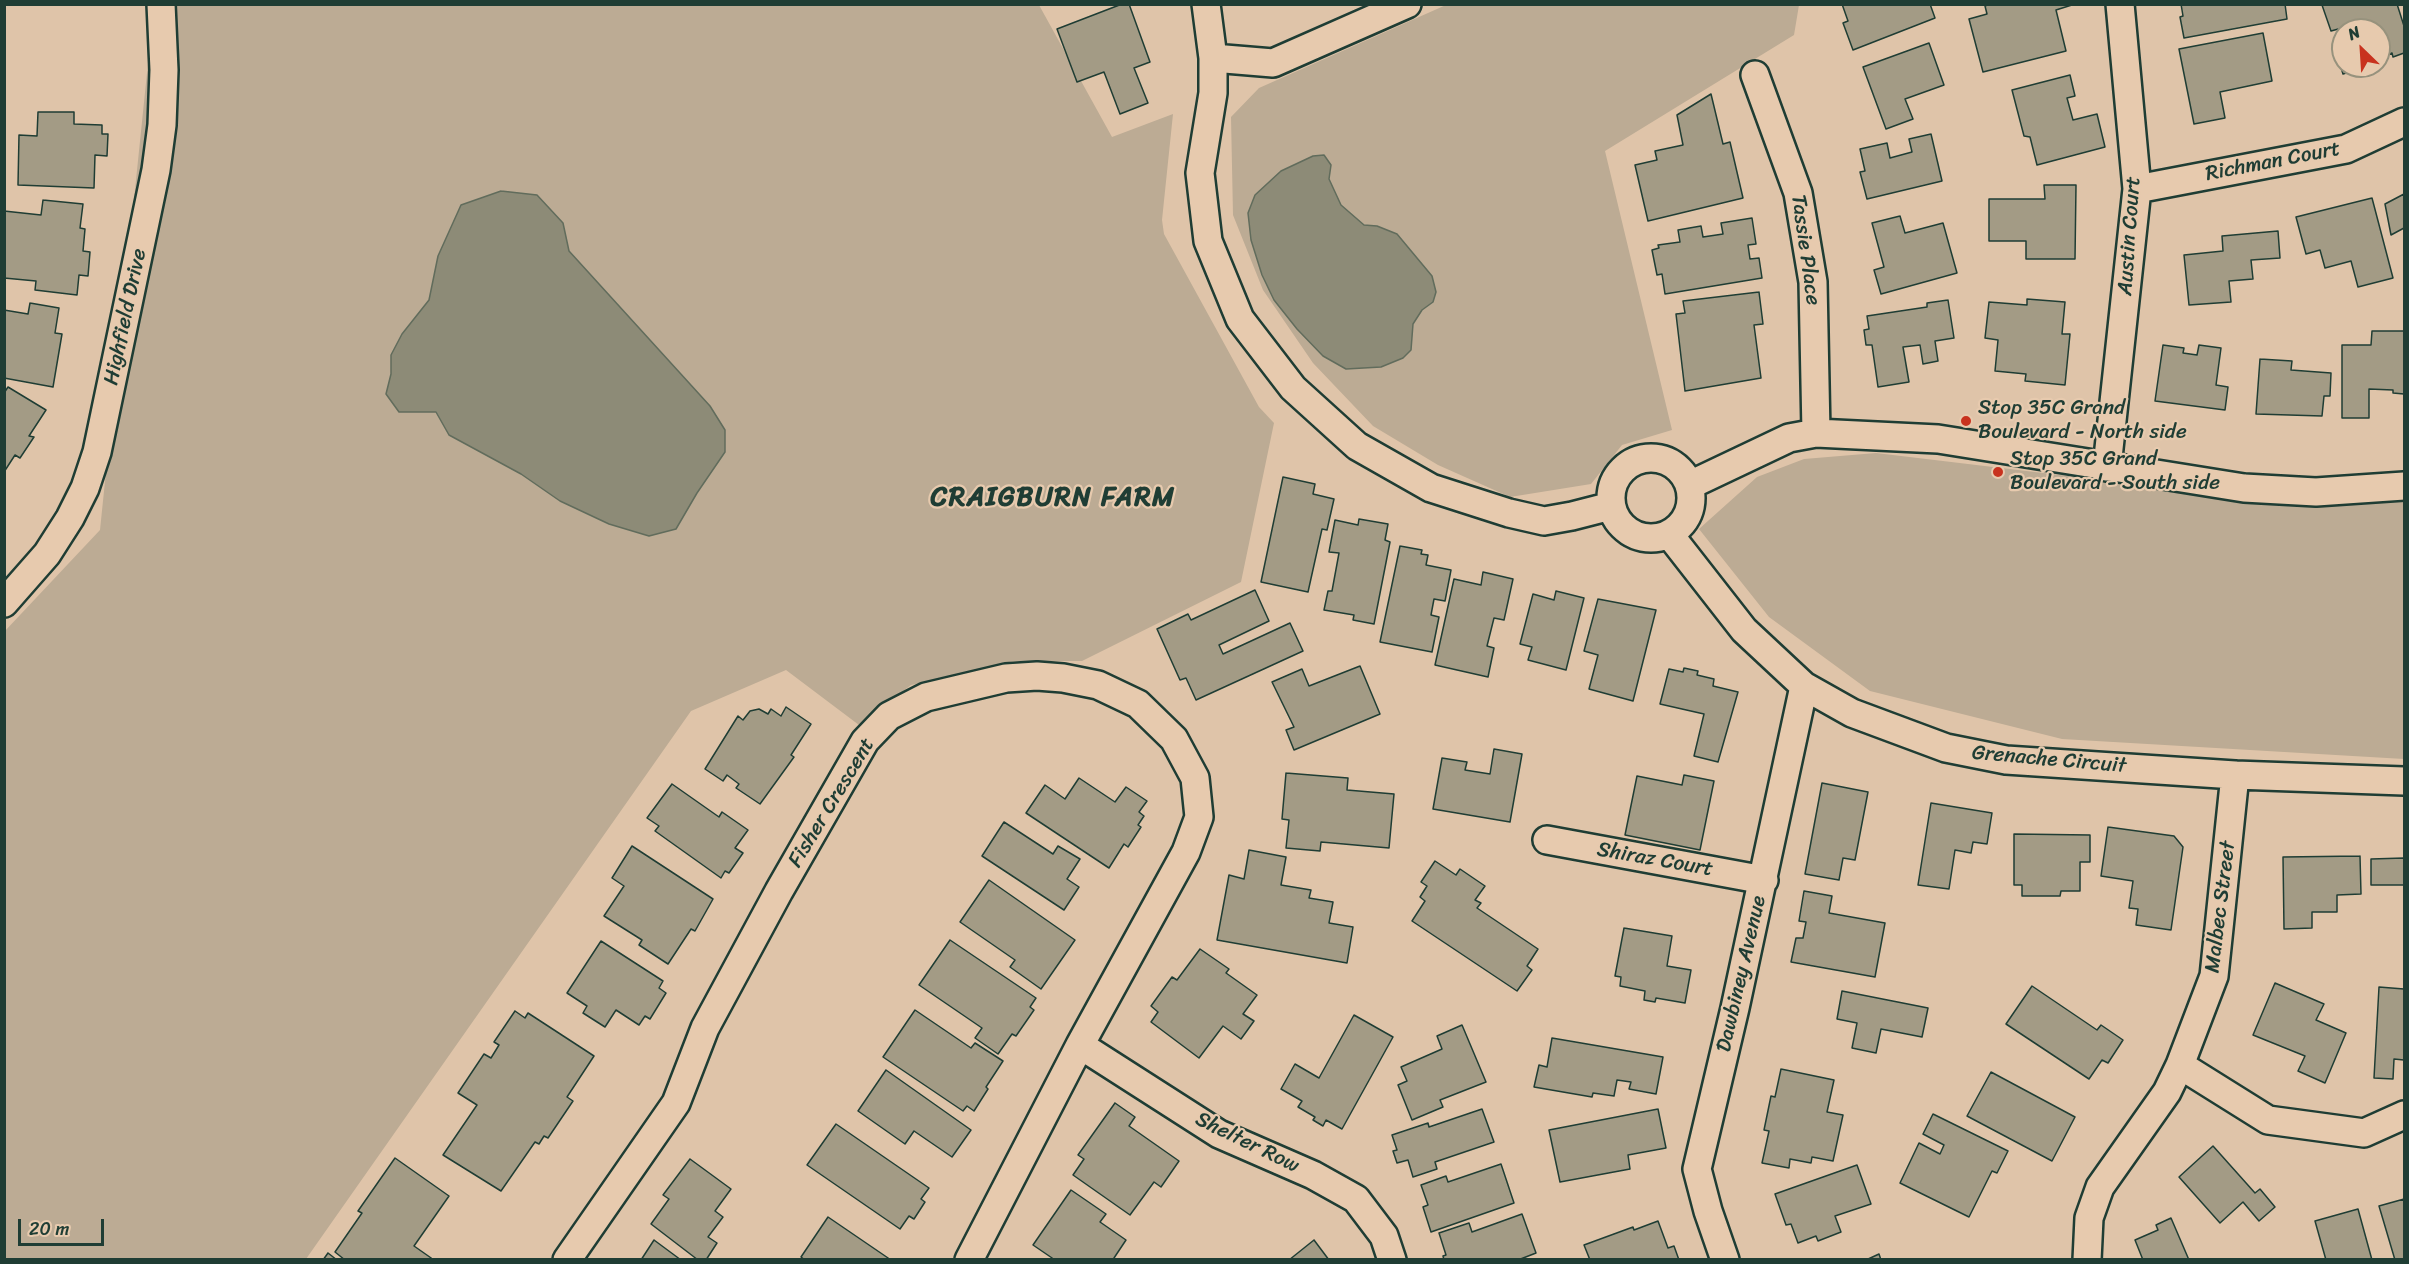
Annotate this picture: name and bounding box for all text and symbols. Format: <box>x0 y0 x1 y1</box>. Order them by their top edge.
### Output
north arrow <box>2331 18 2391 78</box>
text: N <box>2343 18 2365 49</box>
street label: Richman Court <box>2204 137 2342 187</box>
street label: Austin Court <box>2113 176 2147 296</box>
street label: Tassie Place <box>1785 193 1825 307</box>
street label: Highfield Drive <box>99 247 153 387</box>
place label: Stop 35C Grand Boulevard - North side <box>1978 396 2187 446</box>
marker: Stop 35C Grand Boulevard - North side <box>1959 414 1973 428</box>
place label: Stop 35C Grand Boulevard - South side <box>2010 447 2220 497</box>
marker: Stop 35C Grand Boulevard - South side <box>1991 465 2005 479</box>
district label: CRAIGBURN FARM <box>932 482 1174 514</box>
street label: Fisher Crescent <box>783 734 881 872</box>
street label: Grenache Circuit <box>1971 741 2127 779</box>
street label: Shiraz Court <box>1595 837 1715 883</box>
street label: Malbec Street <box>2200 840 2242 974</box>
street label: Dawbiney Avenue <box>1712 893 1772 1055</box>
street label: Shelter Row <box>1191 1107 1303 1179</box>
scale bar <box>21 1207 106 1245</box>
text: 20 m <box>29 1213 69 1245</box>

